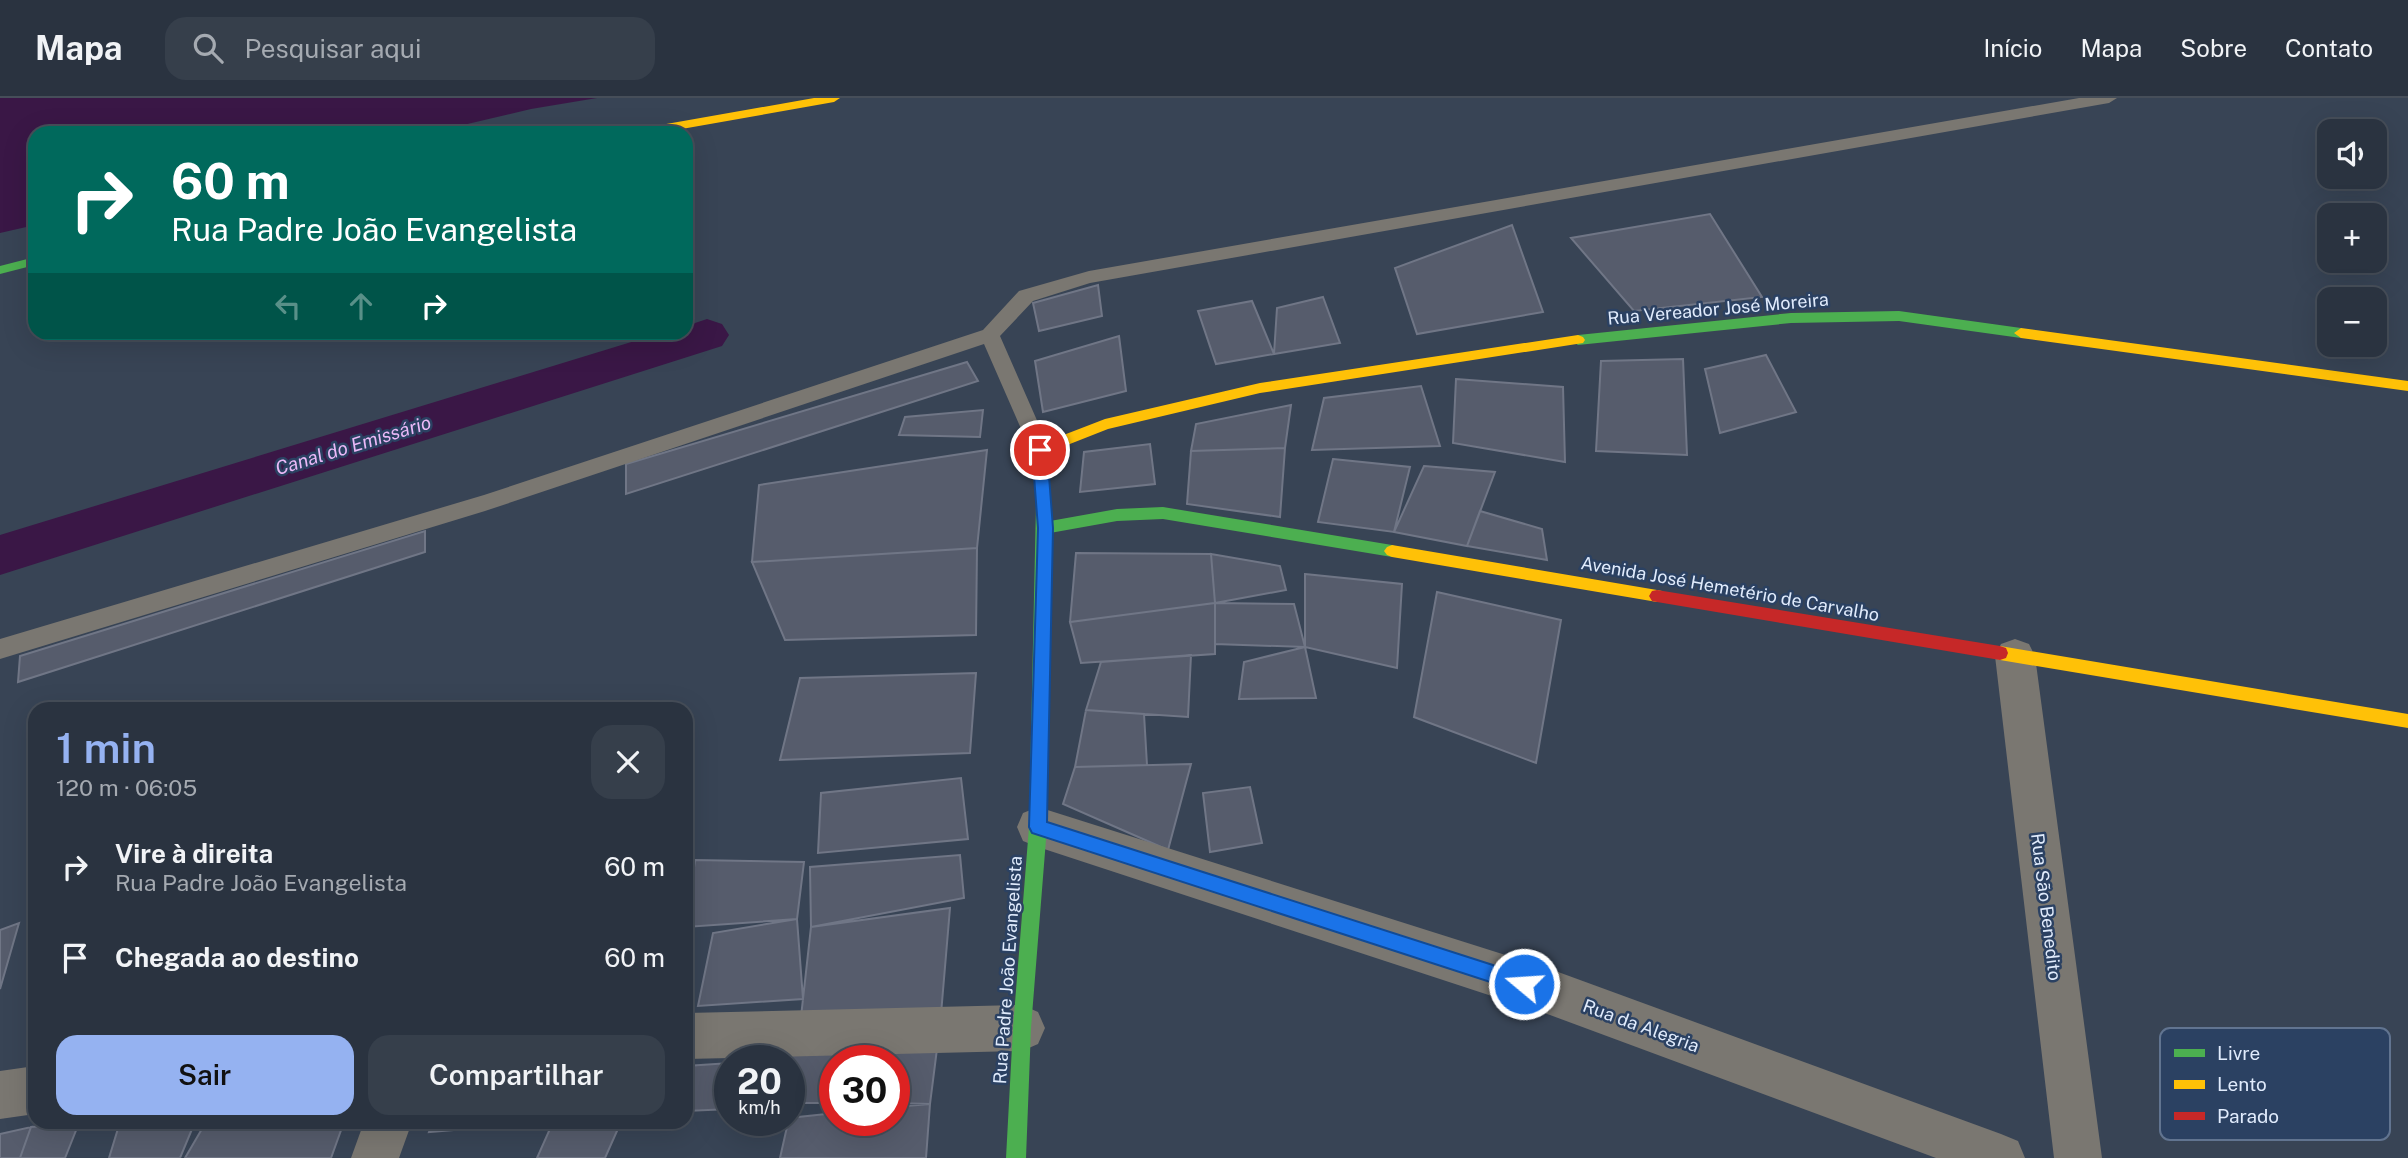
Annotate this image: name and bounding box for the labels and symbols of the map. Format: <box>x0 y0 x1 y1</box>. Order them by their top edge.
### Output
street label: Rua Vereador José Moreira <box>1606 288 1830 329</box>
water label: Canal do Emissário <box>272 411 434 479</box>
pin <box>1010 420 1070 480</box>
street label: Avenida José Hemetério de Carvalho <box>1579 552 1881 625</box>
street label: Rua São Benedito <box>2027 832 2066 982</box>
street label: Rua Padre João Evangelista <box>989 855 1026 1085</box>
position arrow <box>1487 947 1561 1021</box>
street label: Rua da Alegria <box>1580 995 1702 1056</box>
legend <box>2160 1028 2390 1140</box>
text: Livre <box>2217 1042 2260 1064</box>
speed limit sign: 30 <box>819 1045 910 1136</box>
text: Lento <box>2217 1073 2267 1095</box>
text: Parado <box>2217 1105 2279 1127</box>

